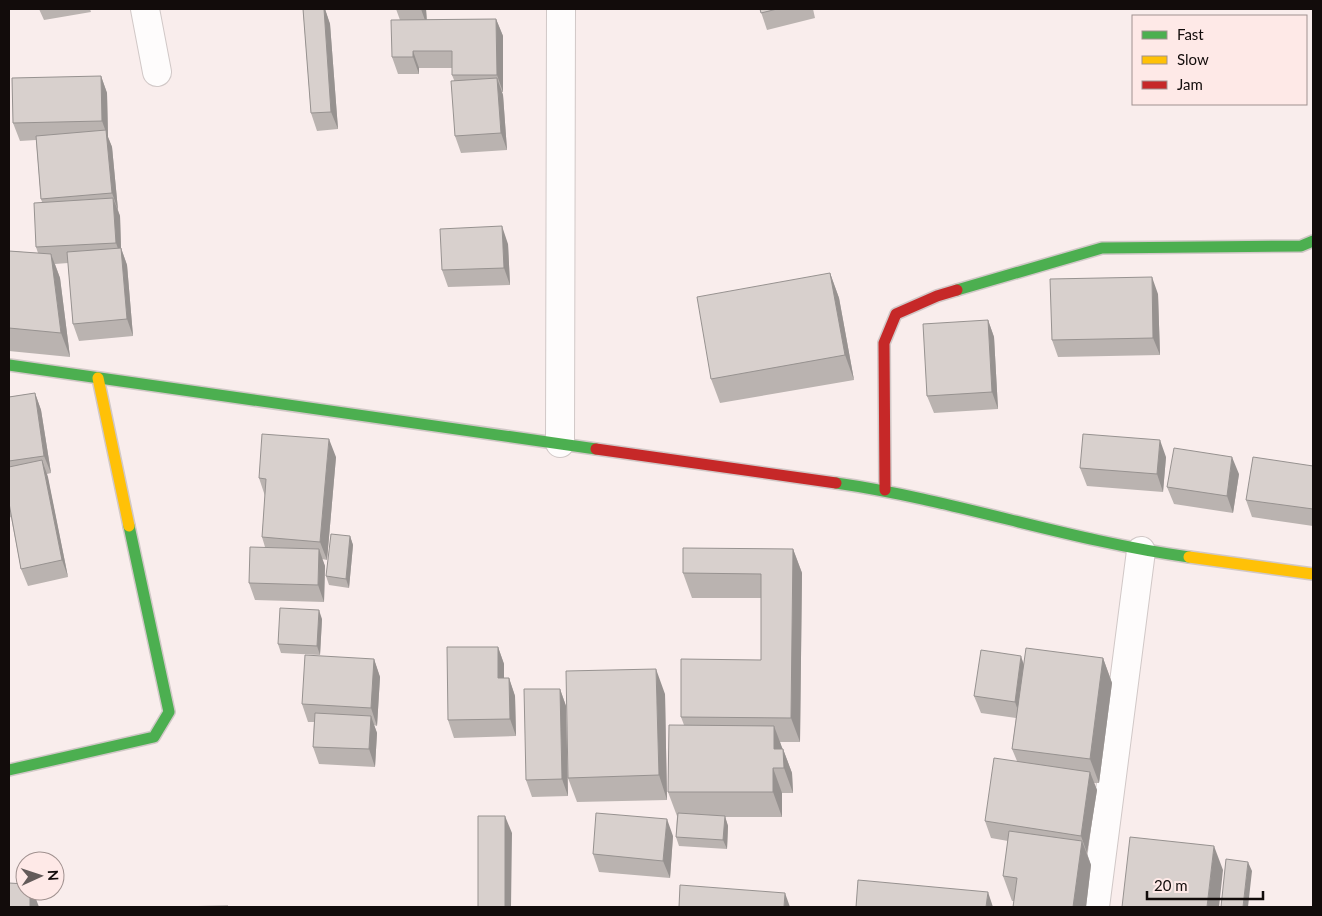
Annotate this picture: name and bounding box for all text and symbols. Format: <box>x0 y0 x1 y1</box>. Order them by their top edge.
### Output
legend <box>1132 15 1307 105</box>
text: Fast <box>1177 25 1204 43</box>
text: Slow <box>1177 50 1209 68</box>
text: Jam <box>1177 75 1203 93</box>
north arrow <box>15 851 65 901</box>
scale bar <box>1147 868 1263 900</box>
text: N <box>45 869 62 881</box>
text: 20 m <box>1154 876 1188 894</box>

